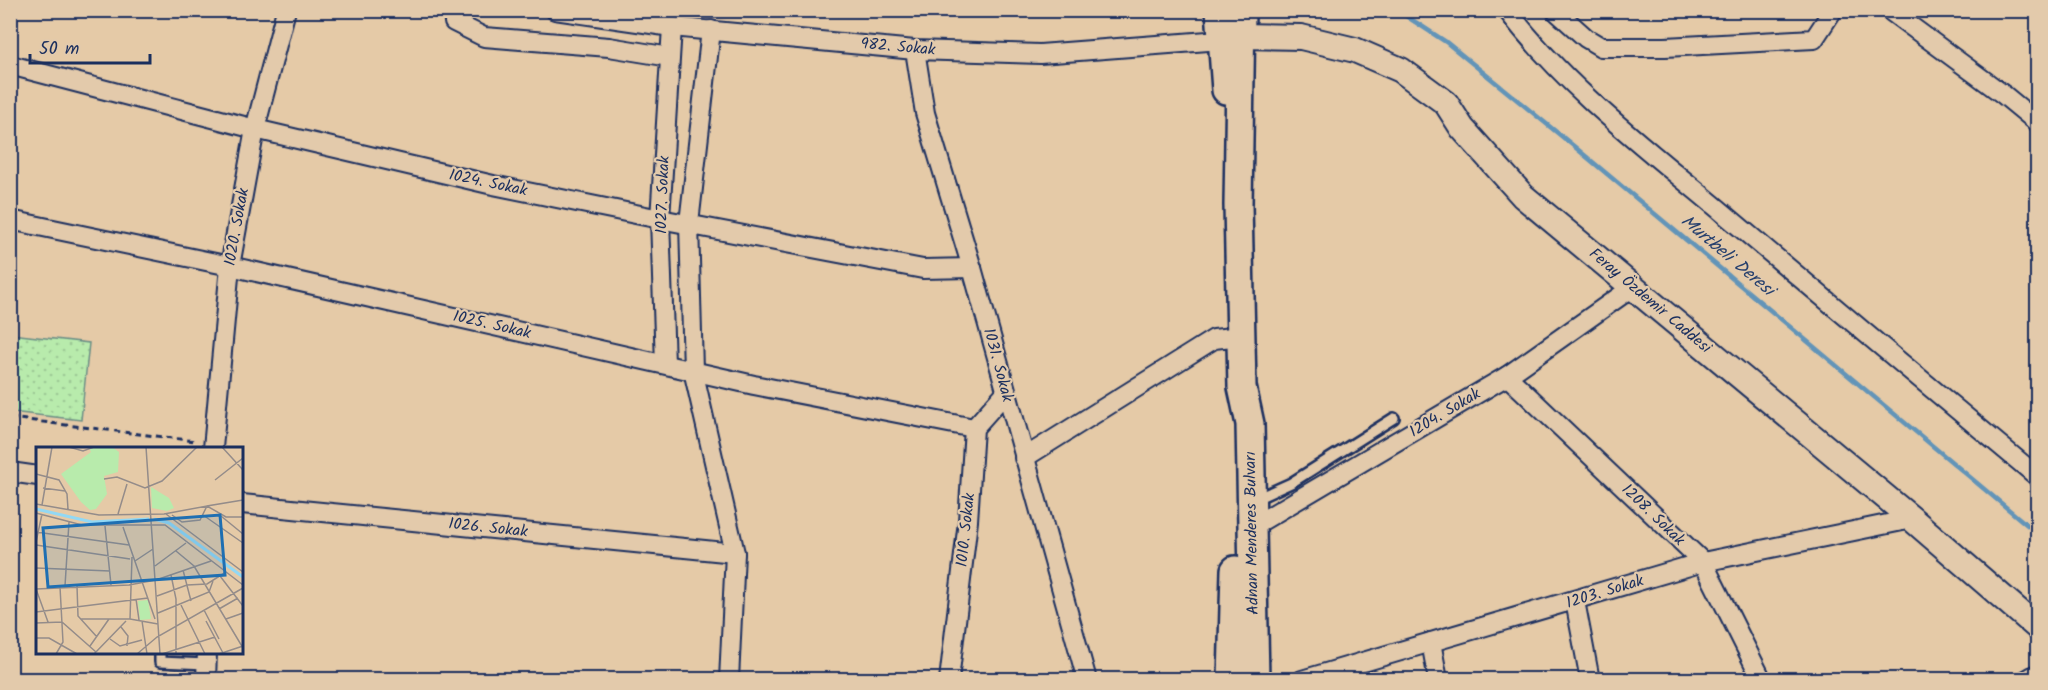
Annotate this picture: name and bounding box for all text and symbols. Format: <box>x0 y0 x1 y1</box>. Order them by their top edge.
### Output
scale bar <box>30 27 150 65</box>
street label: 982. Sokak <box>859 31 937 63</box>
text: 50 m <box>39 35 79 64</box>
street label: 1027. Sokak <box>649 155 677 234</box>
street label: 1024. Sokak <box>446 162 530 204</box>
street label: 1020. Sokak <box>218 186 256 268</box>
water label: Murtbeli Deresi <box>1674 208 1783 306</box>
street label: Feray Özdemir Caddesi <box>1583 242 1718 361</box>
street label: 1025. Sokak <box>451 304 534 346</box>
street label: 1031. Sokak <box>976 325 1020 405</box>
street label: 1204. Sokak <box>1404 382 1486 444</box>
inset map <box>36 447 243 654</box>
street label: Adnan Menderes Bulvarı <box>1238 451 1266 615</box>
street label: 1208. Sokak <box>1615 478 1691 552</box>
street label: 1010. Sokak <box>950 491 982 568</box>
street label: 1026. Sokak <box>447 511 529 545</box>
street label: 1203. Sokak <box>1563 568 1647 616</box>

